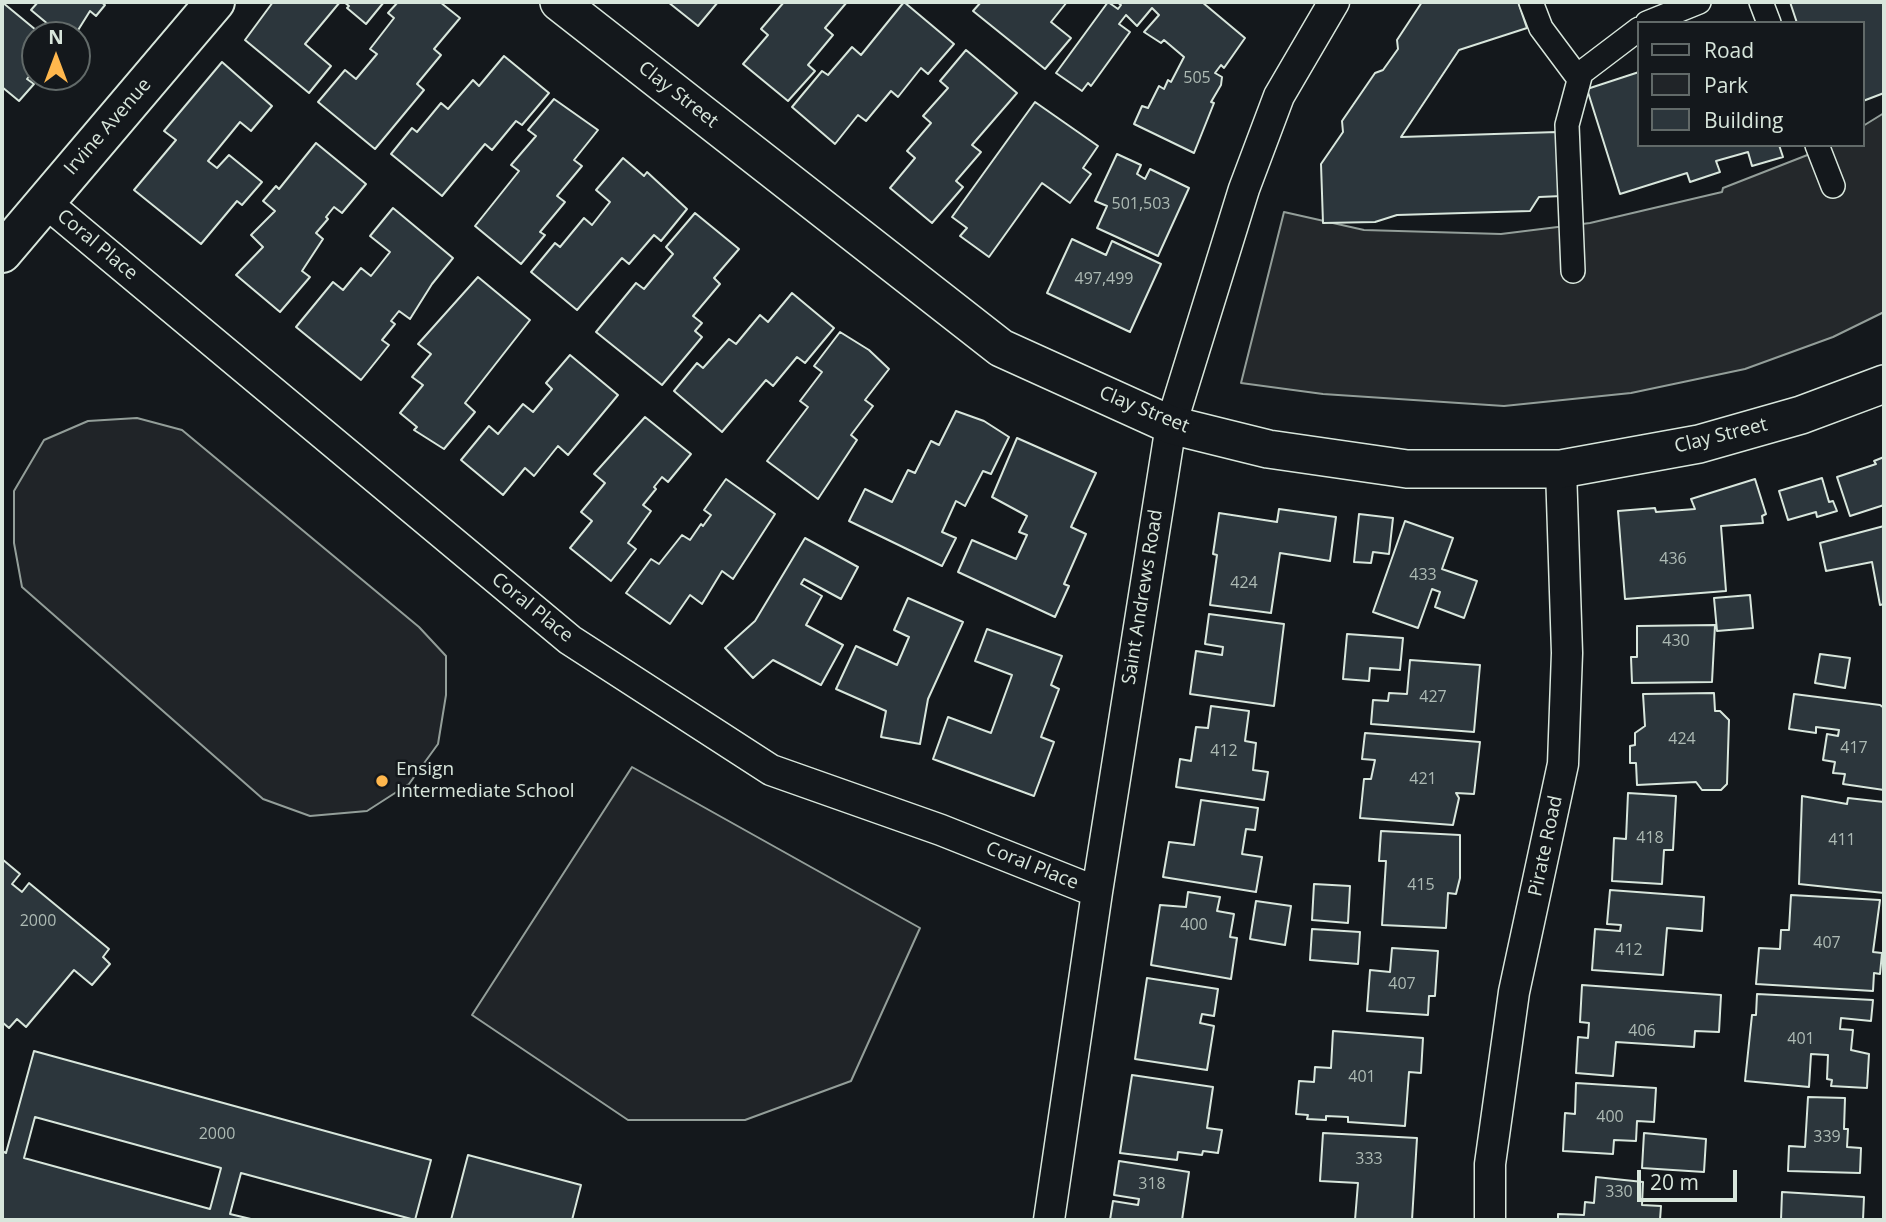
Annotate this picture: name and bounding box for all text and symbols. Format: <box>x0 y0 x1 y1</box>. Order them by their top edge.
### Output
north arrow <box>21 21 91 91</box>
legend <box>1638 21 1865 147</box>
text: N <box>48 24 64 50</box>
text: Road <box>1704 36 1754 64</box>
street label: Clay Street <box>634 57 722 133</box>
house number: 505 <box>1183 68 1211 88</box>
text: Park <box>1704 71 1748 99</box>
street label: Irvine Avenue <box>60 74 156 180</box>
text: Building <box>1704 106 1783 134</box>
house number: 501,503 <box>1111 194 1171 214</box>
street label: Coral Place <box>52 205 142 285</box>
house number: 497,499 <box>1074 269 1134 289</box>
street label: Clay Street <box>1096 382 1192 438</box>
street label: Clay Street <box>1672 413 1770 459</box>
street label: Saint Andrews Road <box>1118 508 1168 686</box>
house number: 436 <box>1659 549 1687 569</box>
house number: 433 <box>1409 565 1437 585</box>
street label: Coral Place <box>487 568 577 648</box>
house number: 424 <box>1230 573 1258 593</box>
house number: 430 <box>1662 631 1690 651</box>
house number: 427 <box>1419 687 1447 707</box>
house number: 424 <box>1668 729 1696 749</box>
house number: 417 <box>1840 738 1868 758</box>
house number: 412 <box>1210 741 1238 761</box>
place label: Ensign Intermediate School <box>396 759 575 803</box>
house number: 421 <box>1409 769 1437 789</box>
marker: Ensign Intermediate School <box>374 773 390 789</box>
street label: Pirate Road <box>1524 794 1568 898</box>
house number: 418 <box>1636 828 1664 848</box>
house number: 411 <box>1828 830 1856 850</box>
street label: Coral Place <box>982 837 1082 895</box>
house number: 415 <box>1407 875 1435 895</box>
house number: 2000 <box>20 911 56 931</box>
house number: 400 <box>1180 915 1208 935</box>
house number: 407 <box>1813 933 1841 953</box>
house number: 412 <box>1615 940 1643 960</box>
house number: 407 <box>1388 974 1416 994</box>
house number: 406 <box>1628 1021 1656 1041</box>
house number: 401 <box>1787 1029 1815 1049</box>
house number: 401 <box>1348 1067 1376 1087</box>
house number: 400 <box>1596 1107 1624 1127</box>
house number: 2000 <box>199 1124 235 1144</box>
house number: 339 <box>1813 1127 1841 1147</box>
house number: 333 <box>1355 1149 1383 1169</box>
scale bar <box>1641 1156 1741 1200</box>
text: 20 m <box>1650 1168 1699 1196</box>
house number: 318 <box>1138 1174 1166 1194</box>
house number: 330 <box>1605 1182 1633 1202</box>

